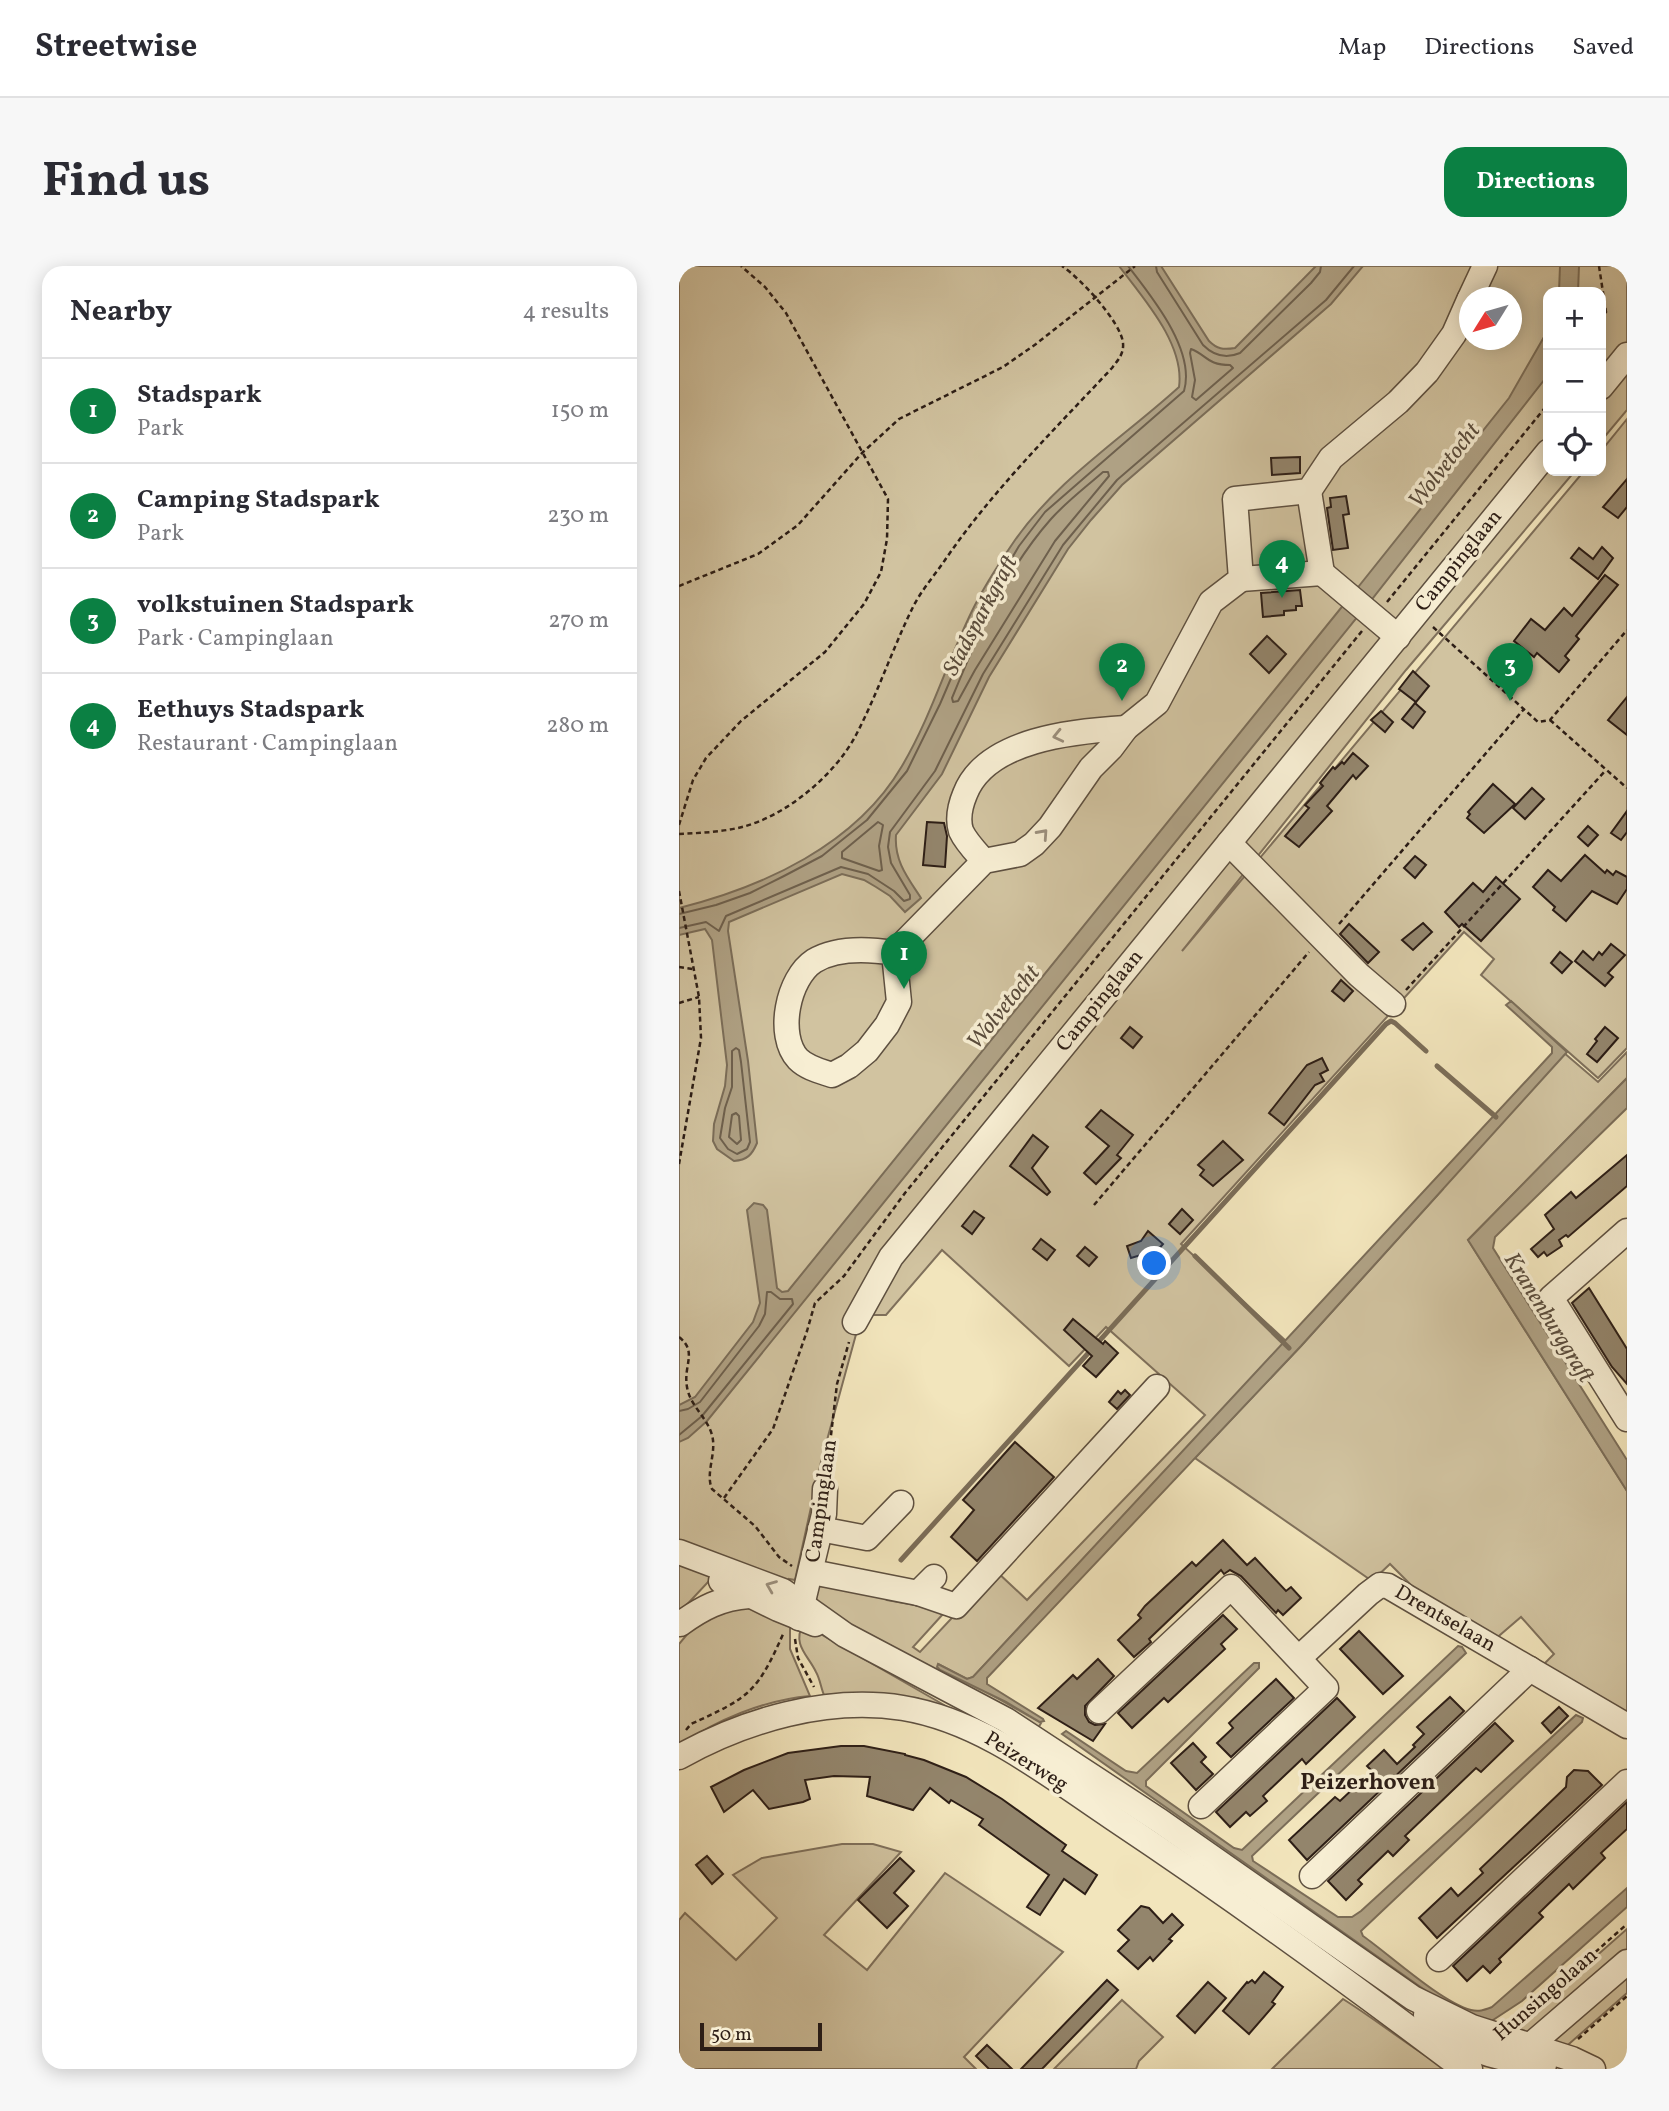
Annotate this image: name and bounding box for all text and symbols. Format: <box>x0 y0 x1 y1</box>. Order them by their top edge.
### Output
text: Streetwise <box>35 25 197 71</box>
text: Map <box>1338 31 1386 65</box>
text: Directions <box>1424 31 1534 65</box>
text: Saved <box>1572 31 1634 65</box>
button: Directions <box>1444 147 1627 217</box>
text: Find us <box>42 148 210 217</box>
north arrow <box>1459 287 1522 350</box>
map controls <box>1543 287 1606 476</box>
button: + <box>1543 287 1606 350</box>
text: Nearby <box>70 291 172 333</box>
text: 4 results <box>523 296 609 328</box>
button: − <box>1543 350 1606 413</box>
text: Stadspark <box>137 377 262 413</box>
text: 1 <box>88 395 98 427</box>
text: 150 m <box>551 395 609 427</box>
text: Park <box>137 413 184 445</box>
button: locate <box>1543 413 1606 476</box>
water label: Wolvetocht <box>1401 416 1489 515</box>
text: Camping Stadspark <box>137 482 380 518</box>
text: 2 <box>87 500 99 532</box>
text: 230 m <box>547 500 609 532</box>
street label: Campinglaan <box>1409 504 1509 618</box>
text: Park <box>137 518 184 550</box>
pin: 4 <box>1259 540 1305 598</box>
water label: Stadsparkgraft <box>936 550 1026 682</box>
text: volkstuinen Stadspark <box>137 587 414 623</box>
text: 3 <box>87 605 99 637</box>
text: 270 m <box>548 605 609 637</box>
text: Park · Campinglaan <box>137 623 334 655</box>
pin: 2 <box>1099 643 1145 701</box>
pin: 3 <box>1487 643 1533 701</box>
text: Eethuys Stadspark <box>137 692 365 728</box>
text: 4 <box>86 710 100 742</box>
text: 280 m <box>546 710 609 742</box>
text: Restaurant · Campinglaan <box>137 728 398 760</box>
one-way arrow <box>1052 728 1064 743</box>
one-way arrow <box>1035 829 1048 842</box>
pin: 1 <box>881 931 927 989</box>
street label: Campinglaan <box>1050 944 1150 1058</box>
water label: Wolvetocht <box>960 958 1048 1057</box>
your location <box>1137 1246 1171 1280</box>
water label: Kranenburggraft <box>1495 1247 1601 1390</box>
street label: Campinglaan <box>799 1438 845 1564</box>
street label: Drentselaan <box>1389 1578 1501 1660</box>
one-way arrow <box>766 1580 778 1594</box>
street label: Peizerweg <box>978 1725 1074 1799</box>
district label: Peizerhoven <box>1300 1767 1436 1799</box>
street label: Hunsingolaan <box>1488 1942 1604 2048</box>
scale bar <box>700 2020 823 2052</box>
text: 50 m <box>711 2022 752 2048</box>

